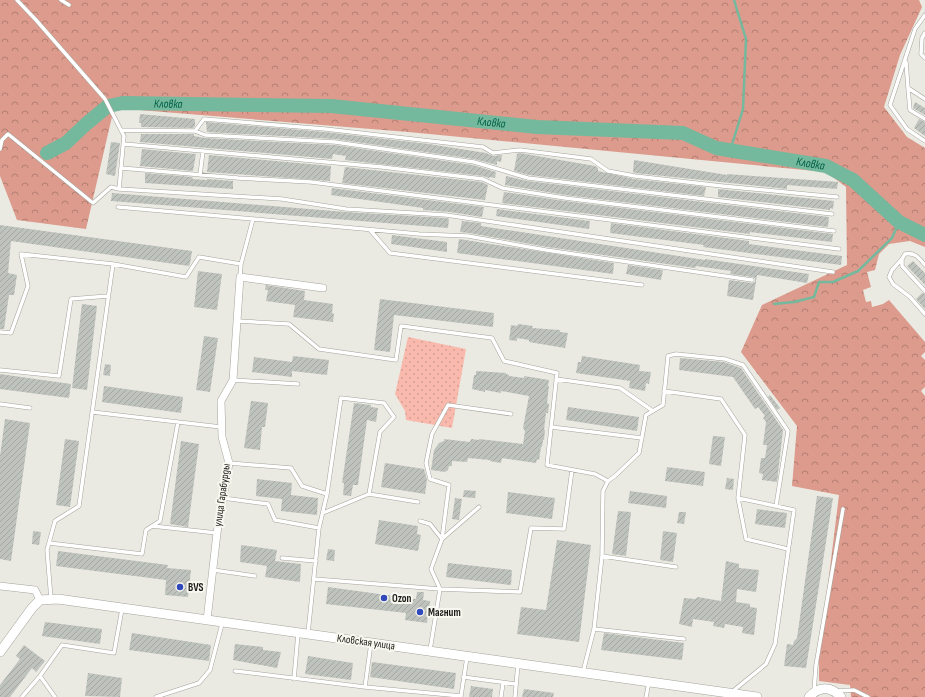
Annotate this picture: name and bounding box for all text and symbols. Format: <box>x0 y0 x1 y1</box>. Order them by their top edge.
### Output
water label: Кловка <box>154 96 183 111</box>
water label: Кловка <box>476 113 506 131</box>
water label: Кловка <box>795 154 826 173</box>
street label: улица Гарабурды <box>211 463 233 527</box>
place label: BVS <box>188 581 204 594</box>
marker: BVS <box>175 582 185 592</box>
place label: Ozon <box>392 592 412 605</box>
marker: Ozon <box>379 593 389 603</box>
place label: Магнит <box>428 606 461 619</box>
marker: Магнит <box>415 607 425 617</box>
street label: Кловская улица <box>336 632 396 652</box>

